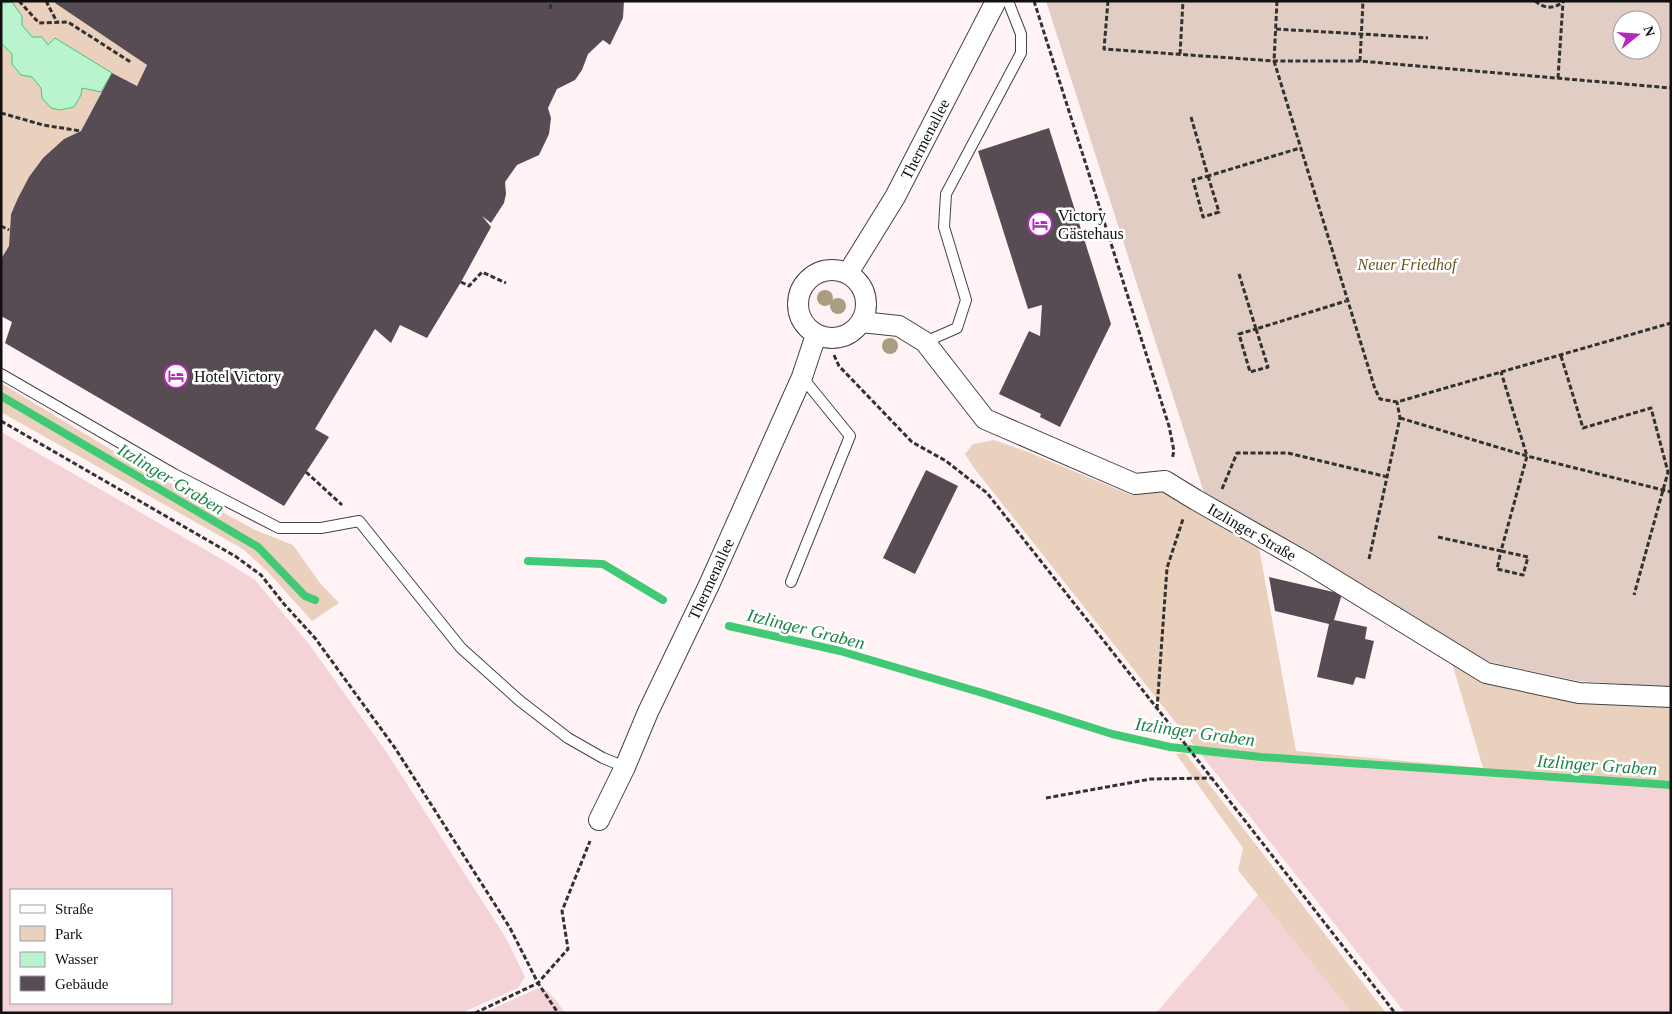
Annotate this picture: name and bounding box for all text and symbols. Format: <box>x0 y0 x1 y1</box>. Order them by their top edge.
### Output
north arrow <box>1612 10 1662 60</box>
text: N <box>1640 24 1658 38</box>
street label: Thermenallee <box>897 96 953 182</box>
place label: Victory Gästehaus <box>1058 207 1124 242</box>
hotel icon: Victory Gästehaus <box>1027 211 1053 237</box>
park label: Neuer Friedhof <box>1356 256 1459 274</box>
hotel icon: Hotel Victory <box>163 363 189 389</box>
place label: Hotel Victory <box>194 368 281 386</box>
water label: Itzlinger Graben <box>113 439 228 519</box>
street label: Itzlinger Straße <box>1204 500 1299 565</box>
street label: Thermenallee <box>685 536 737 622</box>
water label: Itzlinger Graben <box>744 604 867 653</box>
water label: Itzlinger Graben <box>1133 714 1256 750</box>
water label: Itzlinger Graben <box>1535 751 1658 779</box>
legend <box>10 889 172 1004</box>
text: Straße <box>55 901 94 917</box>
text: Park <box>55 926 83 942</box>
text: Wasser <box>55 951 98 967</box>
text: Gebäude <box>55 976 109 992</box>

